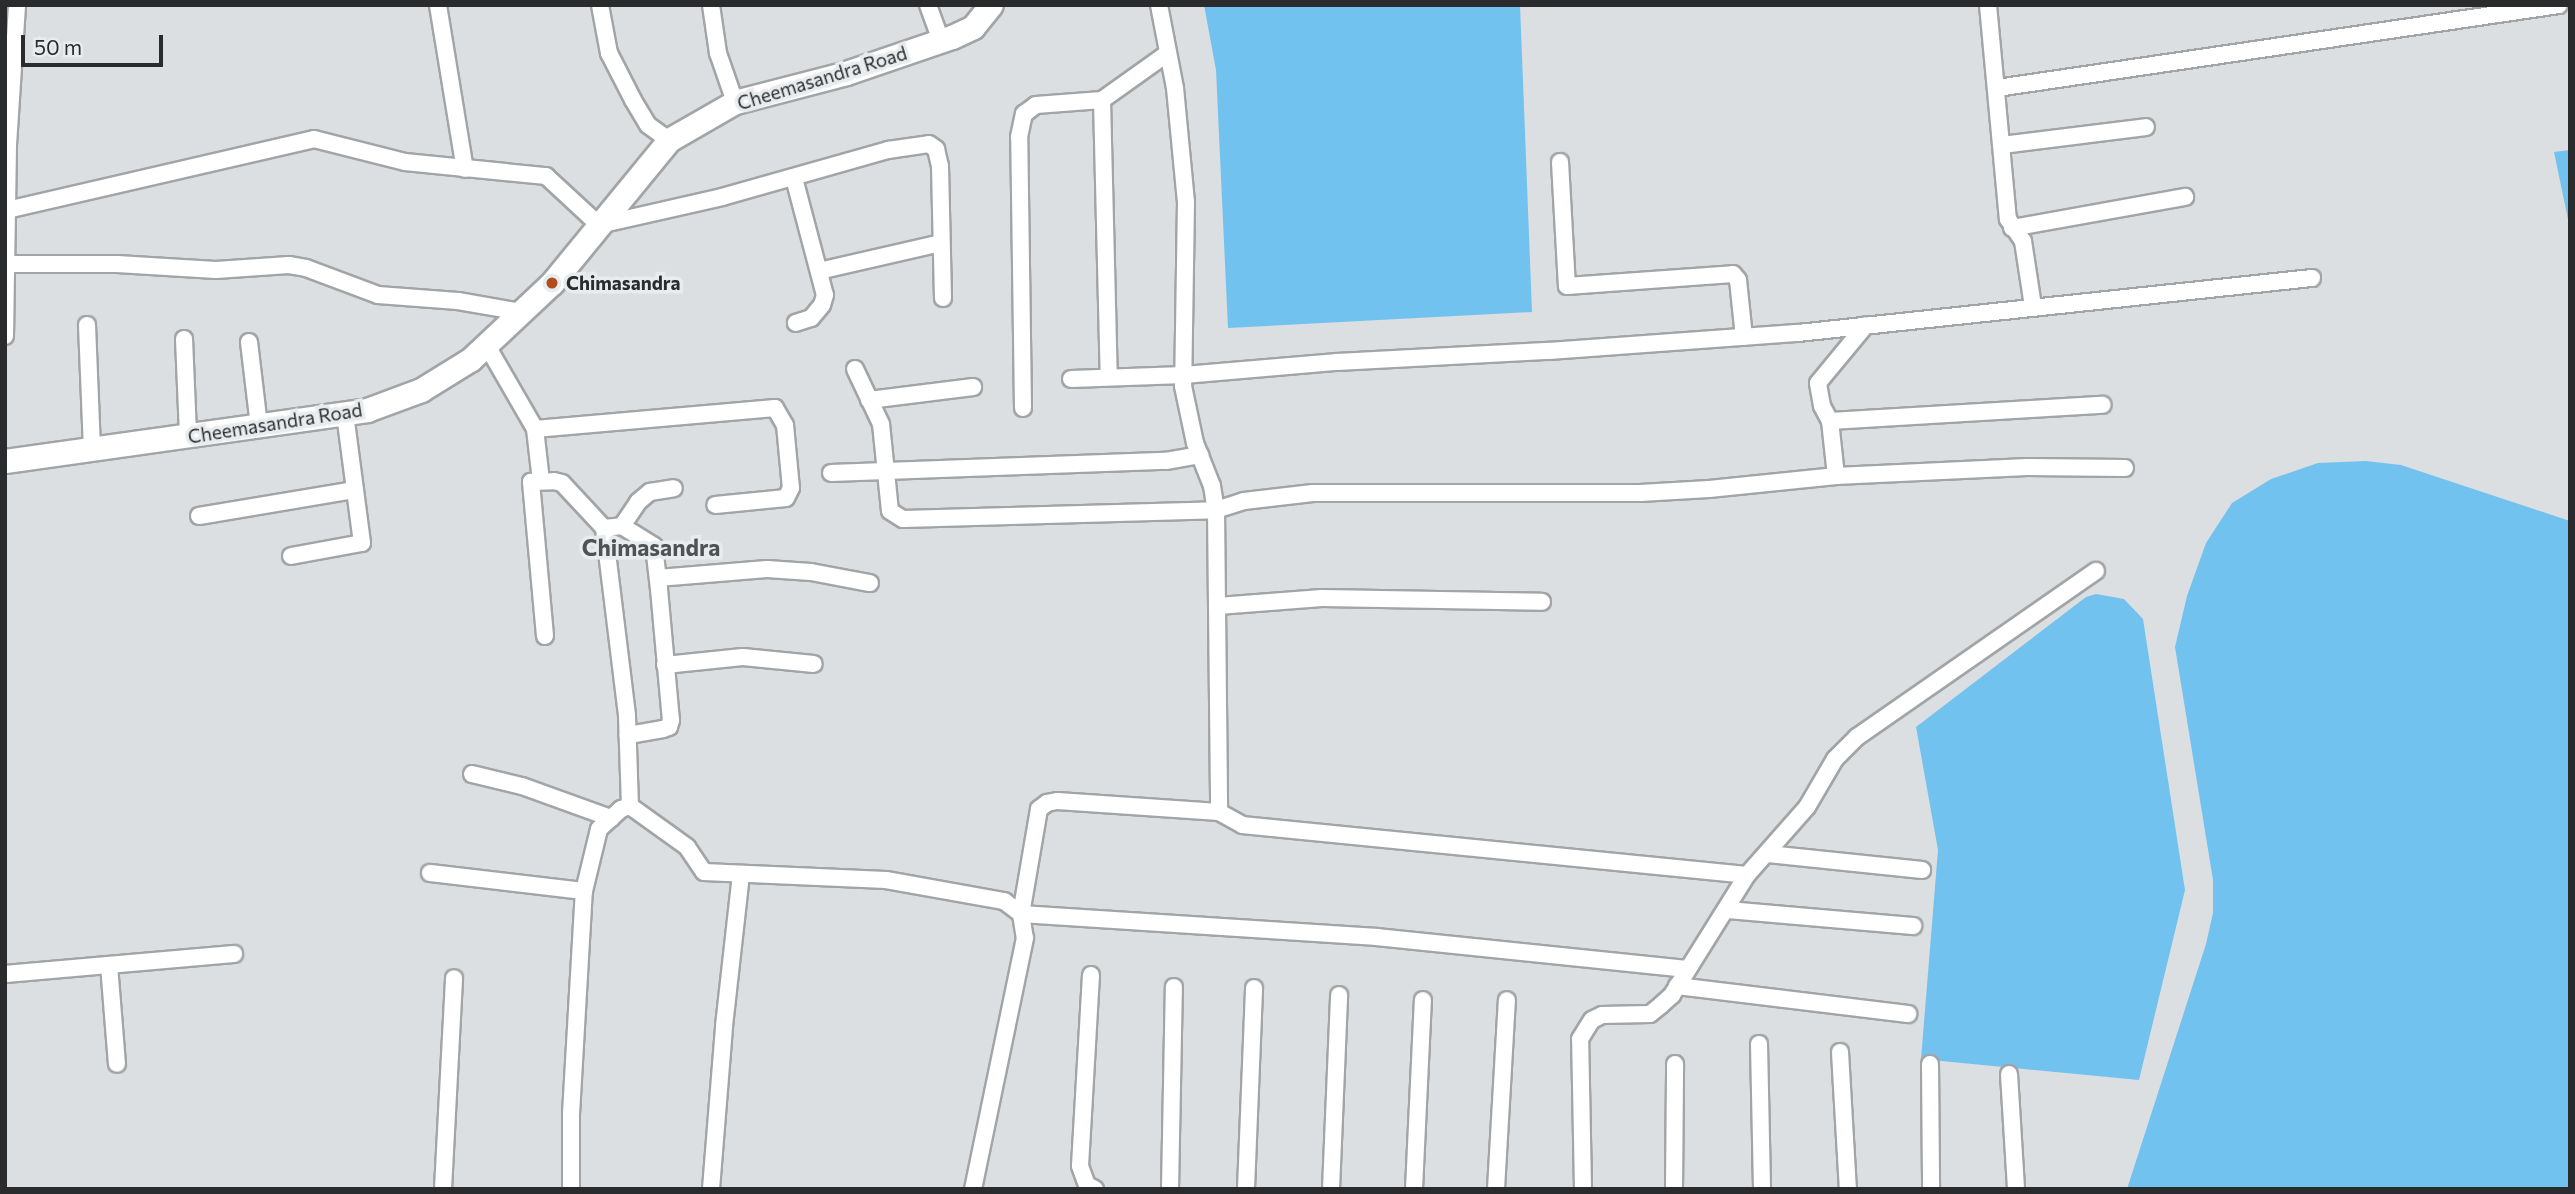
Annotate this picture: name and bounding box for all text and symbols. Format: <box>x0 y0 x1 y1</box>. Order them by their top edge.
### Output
scale bar <box>24 21 166 65</box>
text: 50 m <box>34 34 82 59</box>
street label: Cheemasandra Road <box>734 41 910 115</box>
place label: Chimasandra <box>566 272 680 294</box>
marker: Chimasandra <box>544 275 560 291</box>
street label: Cheemasandra Road <box>186 398 364 448</box>
district label: Chimasandra <box>582 533 720 561</box>

